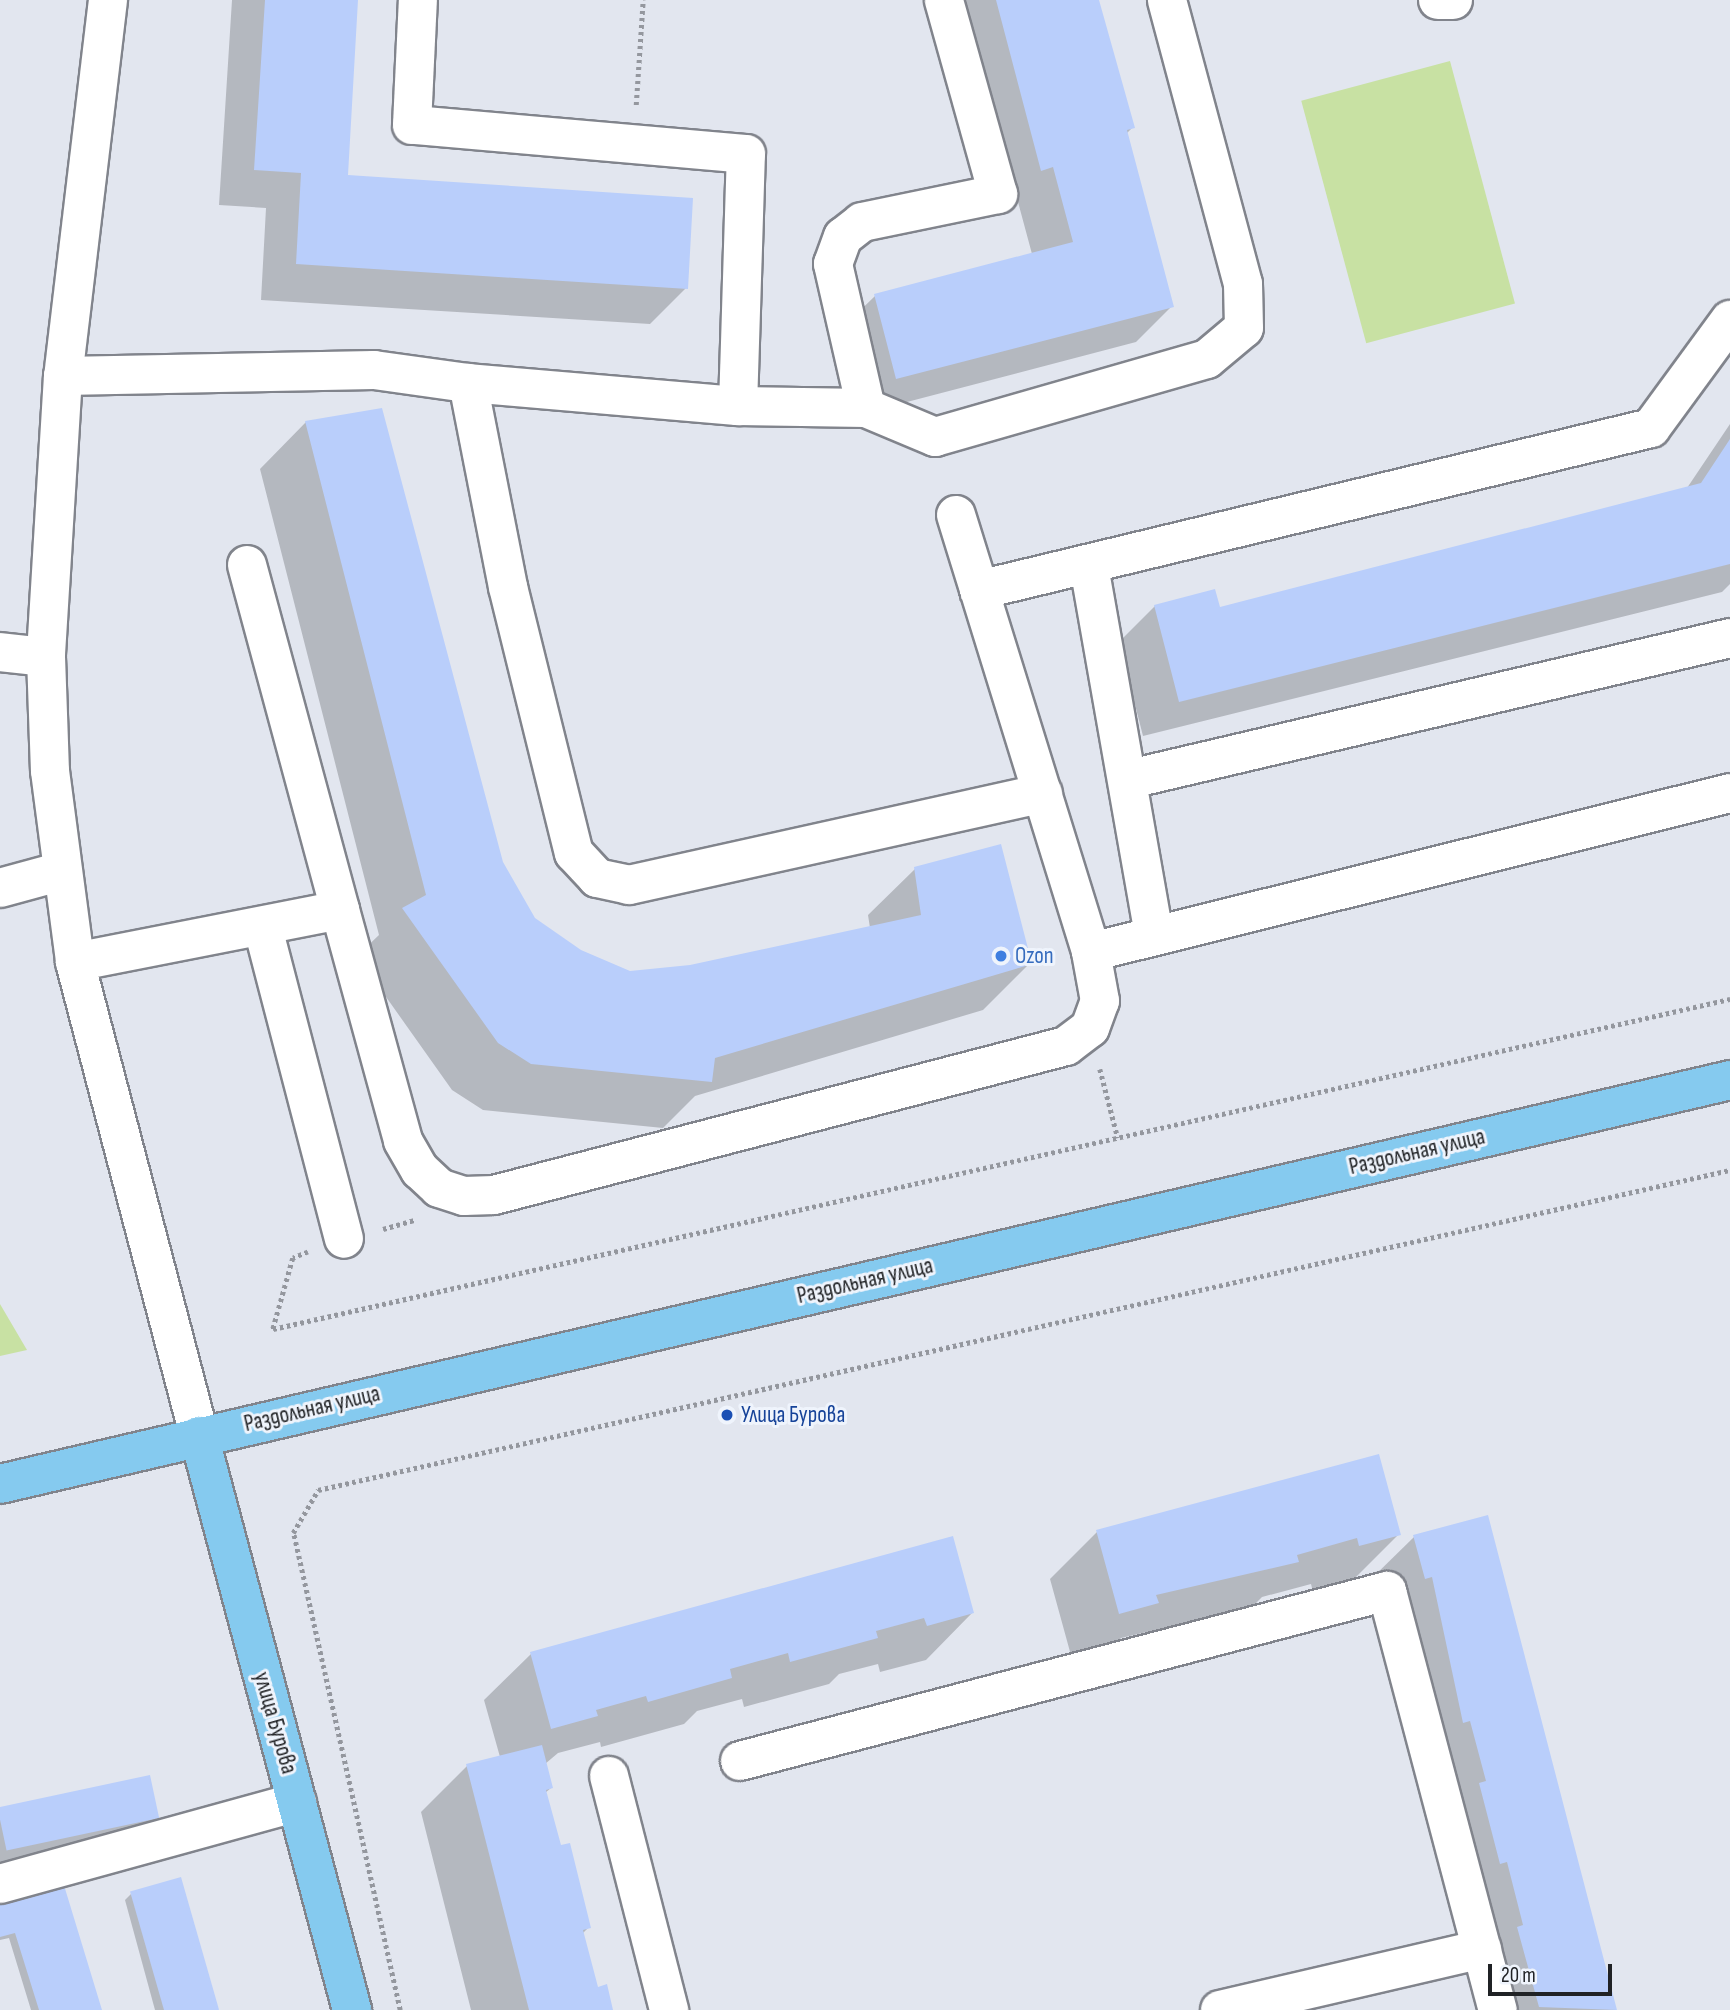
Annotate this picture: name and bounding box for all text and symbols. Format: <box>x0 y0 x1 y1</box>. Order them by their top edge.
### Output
place label: Ozon <box>1015 942 1054 970</box>
marker: Ozon <box>993 948 1009 964</box>
street label: Раздольная улица <box>1346 1123 1488 1181</box>
street label: Раздольная улица <box>794 1252 936 1310</box>
street label: Раздольная улица <box>241 1380 383 1438</box>
place label: Улица Бурова <box>741 1401 845 1429</box>
marker: Улица Бурова <box>719 1407 735 1423</box>
street label: улица Бурова <box>247 1669 303 1777</box>
scale bar <box>1492 1951 1616 1995</box>
text: 20 m <box>1501 1963 1536 1988</box>

